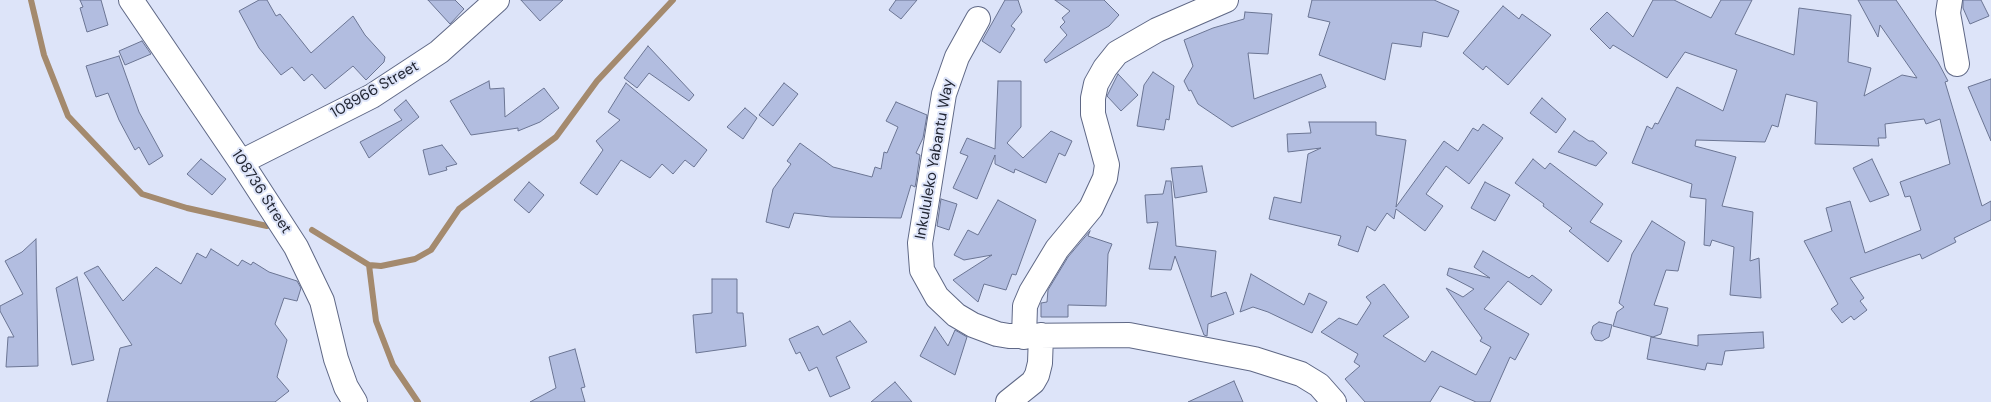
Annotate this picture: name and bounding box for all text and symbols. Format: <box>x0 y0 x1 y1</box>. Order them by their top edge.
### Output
street label: 108966 Street <box>328 58 422 122</box>
street label: Inkululeko Yabantu Way <box>912 77 958 241</box>
street label: 108736 Street <box>227 147 295 237</box>

